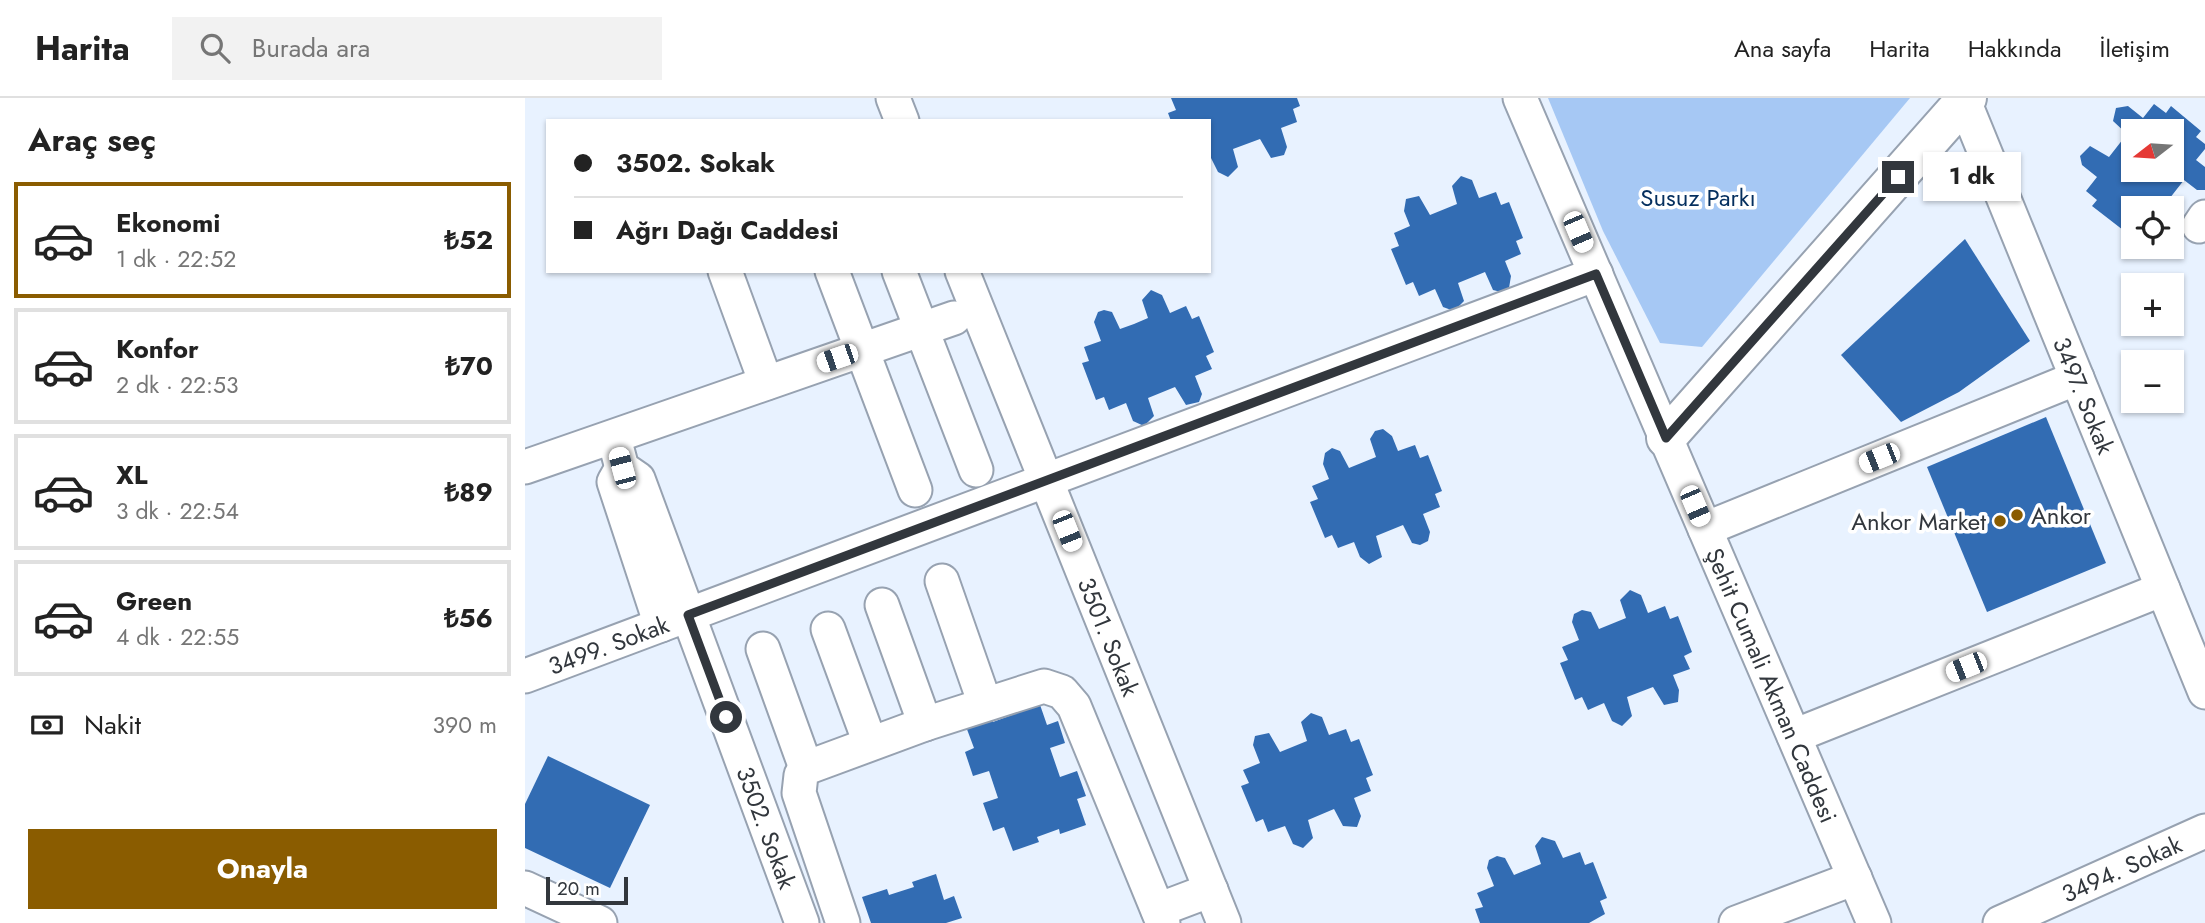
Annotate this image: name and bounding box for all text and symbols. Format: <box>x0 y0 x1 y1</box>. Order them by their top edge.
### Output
search box <box>172 17 662 80</box>
text: Harita <box>35 25 130 72</box>
icon: search <box>196 29 234 67</box>
text: Burada ara <box>252 29 370 67</box>
text: Ana sayfa <box>1734 31 1831 66</box>
text: Harita <box>1869 31 1930 66</box>
text: Hakkında <box>1968 31 2062 66</box>
text: İletişim <box>2100 31 2170 66</box>
text: Araç seç <box>28 117 156 163</box>
north arrow <box>2121 119 2184 182</box>
map controls <box>2121 119 2184 413</box>
text: 3502. Sokak <box>616 144 775 182</box>
callout: 1 dk <box>1923 153 2021 202</box>
text: 1 dk <box>1949 159 1995 193</box>
route end <box>1882 161 1914 193</box>
park label: Susuz Parkı <box>1640 180 1756 215</box>
button: locate <box>2121 196 2184 259</box>
text: Ekonomi <box>116 204 220 242</box>
icon: car <box>32 209 95 272</box>
car <box>1561 209 1596 255</box>
text: Ağrı Dağı Caddesi <box>616 211 839 249</box>
text: ₺52 <box>444 221 493 259</box>
text: 1 dk · 22:52 <box>116 242 236 276</box>
button: + <box>2121 273 2184 336</box>
text: Konfor <box>116 330 199 368</box>
street label: 3497. Sokak <box>2045 332 2124 460</box>
icon: car <box>32 335 95 398</box>
car <box>814 341 861 375</box>
text: ₺70 <box>445 347 493 385</box>
button: − <box>2121 350 2184 413</box>
text: 2 dk · 22:53 <box>116 368 239 402</box>
car <box>1856 440 1903 476</box>
car <box>607 445 638 491</box>
text: XL <box>116 456 148 494</box>
icon: car <box>32 461 95 524</box>
text: ₺89 <box>444 473 493 511</box>
car <box>1678 483 1713 529</box>
text: 3 dk · 22:54 <box>116 494 239 528</box>
place label: Ankor <box>2031 498 2092 533</box>
place label: Ankor Market <box>1851 504 1986 539</box>
marker: Ankor <box>2009 507 2025 523</box>
car <box>1050 508 1085 554</box>
marker: Ankor Market <box>1992 513 2008 529</box>
street label: Şehit Cumali Akman Caddesi <box>1698 542 1846 828</box>
street label: 3501. Sokak <box>1069 572 1149 702</box>
text: Green <box>116 582 192 620</box>
icon: car <box>32 587 95 650</box>
text: ₺56 <box>444 599 493 637</box>
street label: 3499. Sokak <box>543 606 674 683</box>
text: 4 dk · 22:55 <box>116 620 239 654</box>
car <box>1943 649 1990 685</box>
route start <box>710 701 742 733</box>
icon: cash <box>28 706 66 744</box>
text: Nakit <box>84 706 141 744</box>
text: 390 m <box>433 708 497 742</box>
street label: 3502. Sokak <box>728 761 805 894</box>
street label: 3494. Sokak <box>2056 826 2187 911</box>
button: Onayla <box>28 829 497 909</box>
scale bar <box>546 874 628 906</box>
text: 20 m <box>557 875 600 902</box>

